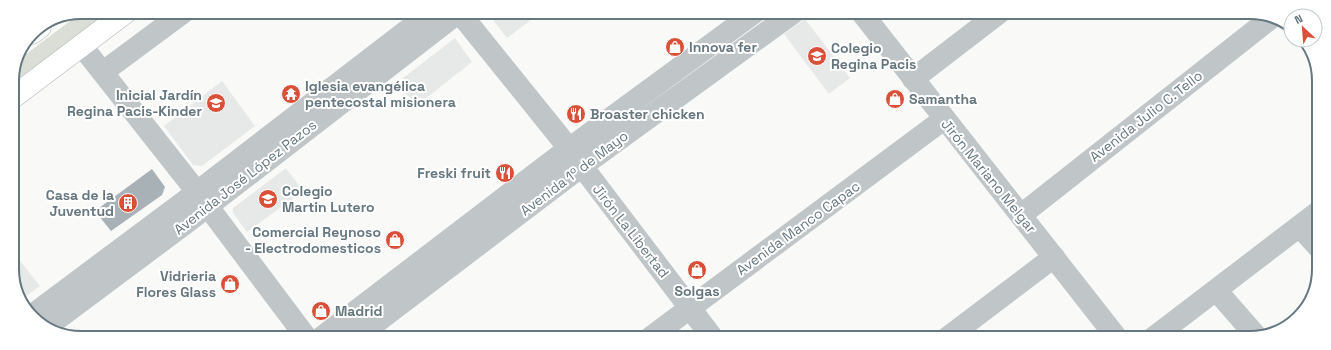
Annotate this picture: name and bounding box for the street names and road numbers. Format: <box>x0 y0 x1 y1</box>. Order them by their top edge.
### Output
street label: Avenida Julio C. Tello <box>1086 66 1206 166</box>
street label: Jirón Mariano Melgar <box>937 115 1041 237</box>
street label: Avenida José López Pazos <box>170 116 320 238</box>
street label: Avenida 1º de Mayo <box>516 127 632 219</box>
street label: Avenida Manco Capac <box>733 177 863 279</box>
street label: Jirón La Libertad <box>589 181 673 281</box>

